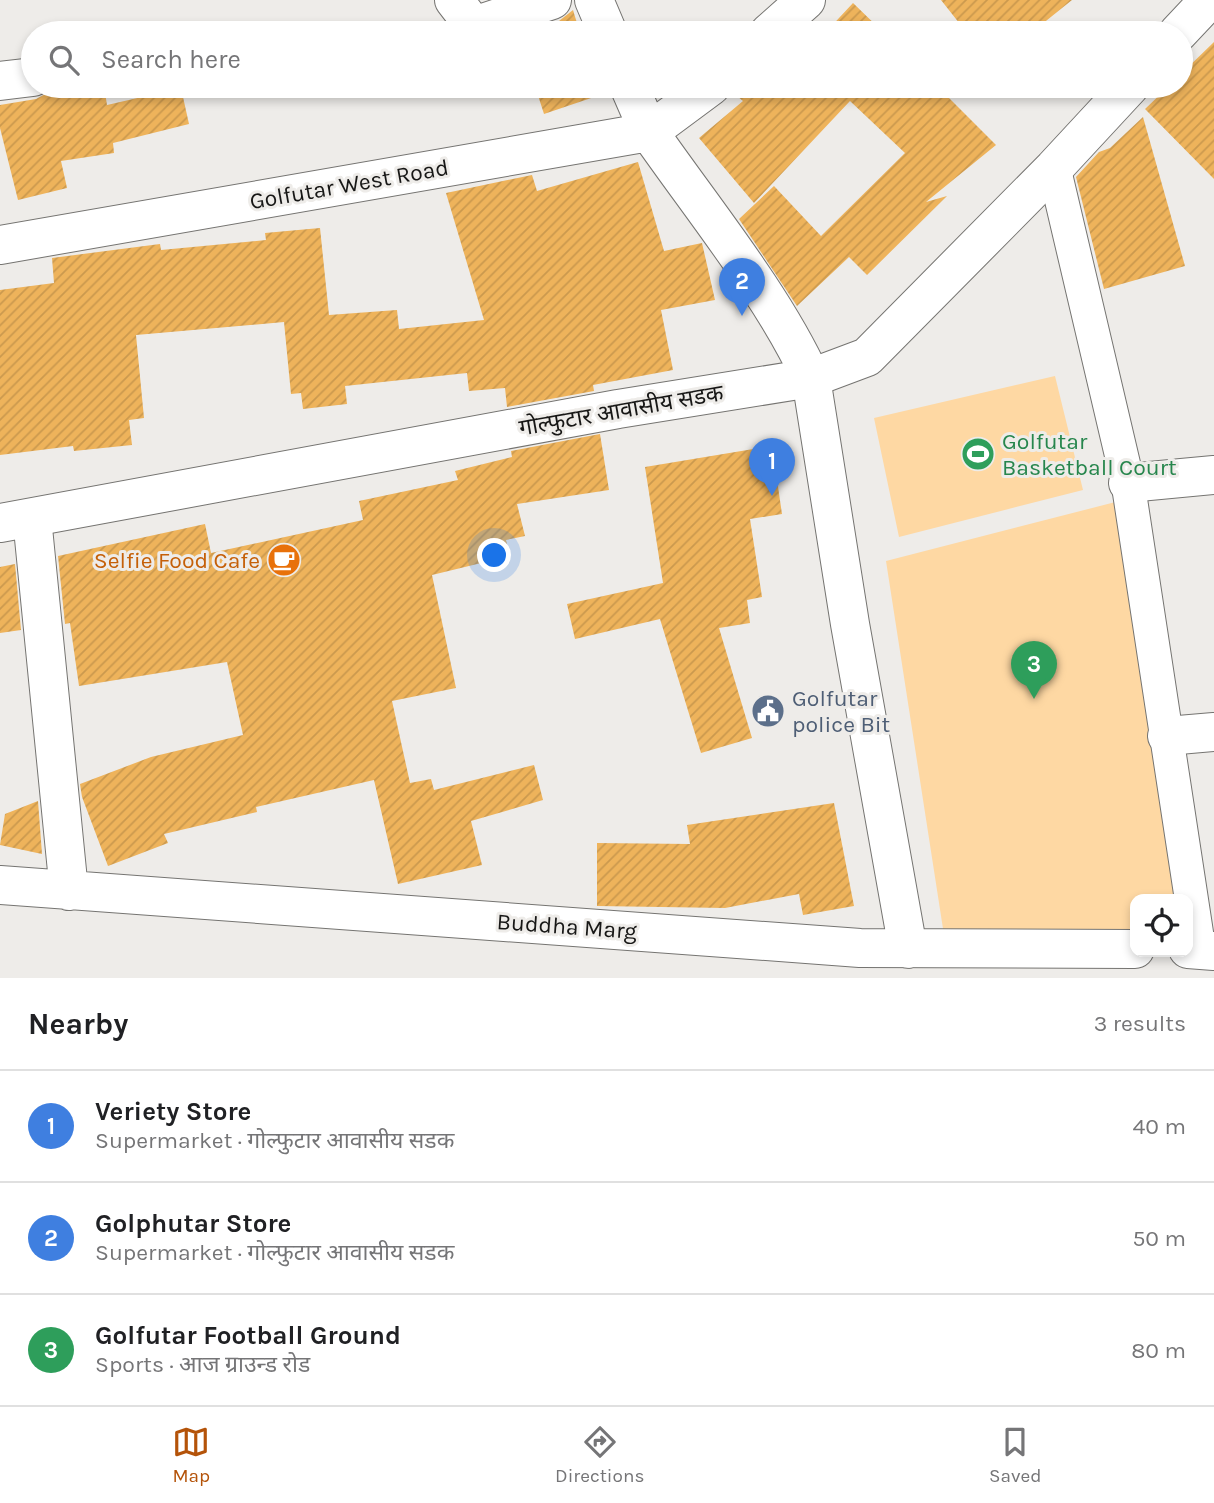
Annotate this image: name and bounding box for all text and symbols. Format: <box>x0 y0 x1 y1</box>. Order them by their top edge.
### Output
search box <box>21 21 1193 98</box>
icon: search <box>45 41 83 79</box>
text: Search here <box>101 44 241 75</box>
street label: Golfutar West Road <box>248 154 451 215</box>
pin: 2 <box>719 258 765 316</box>
street label: गोल्फुटार आवासीय सडक <box>517 379 727 443</box>
place label: Golfutar Basketball Court <box>1002 428 1177 481</box>
sports icon: Golfutar Basketball Court <box>959 435 997 473</box>
pin: 1 <box>749 438 795 496</box>
your location <box>477 538 511 572</box>
cafe icon: Selfie Food Cafe <box>265 541 303 579</box>
place label: Selfie Food Cafe <box>94 547 260 574</box>
pin: 3 <box>1011 641 1057 699</box>
place label: Golfutar police Bit <box>792 685 891 738</box>
public building icon: Golfutar police Bit <box>749 692 787 730</box>
map controls <box>1130 894 1193 957</box>
button: locate <box>1130 894 1193 957</box>
street label: Buddha Marg <box>496 908 638 945</box>
text: Nearby <box>28 1006 128 1042</box>
text: 3 results <box>1094 1010 1186 1037</box>
text: Veriety Store <box>95 1096 251 1127</box>
text: 1 <box>47 1113 55 1140</box>
text: 40 m <box>1133 1113 1186 1140</box>
text: Supermarket · गोल्फुटार आवासीय सडक <box>95 1127 454 1154</box>
text: Golphutar Store <box>95 1208 291 1239</box>
text: 2 <box>44 1225 58 1252</box>
text: 50 m <box>1132 1225 1186 1252</box>
text: Supermarket · गोल्फुटार आवासीय सडक <box>95 1239 454 1266</box>
text: Golfutar Football Ground <box>95 1320 401 1351</box>
text: 3 <box>44 1337 58 1364</box>
text: 80 m <box>1131 1337 1186 1364</box>
text: Sports · आज ग्राउन्ड रोड <box>95 1351 310 1378</box>
tab: Map <box>172 1423 210 1487</box>
tab: Directions <box>555 1423 644 1487</box>
tab: Saved <box>989 1423 1042 1487</box>

